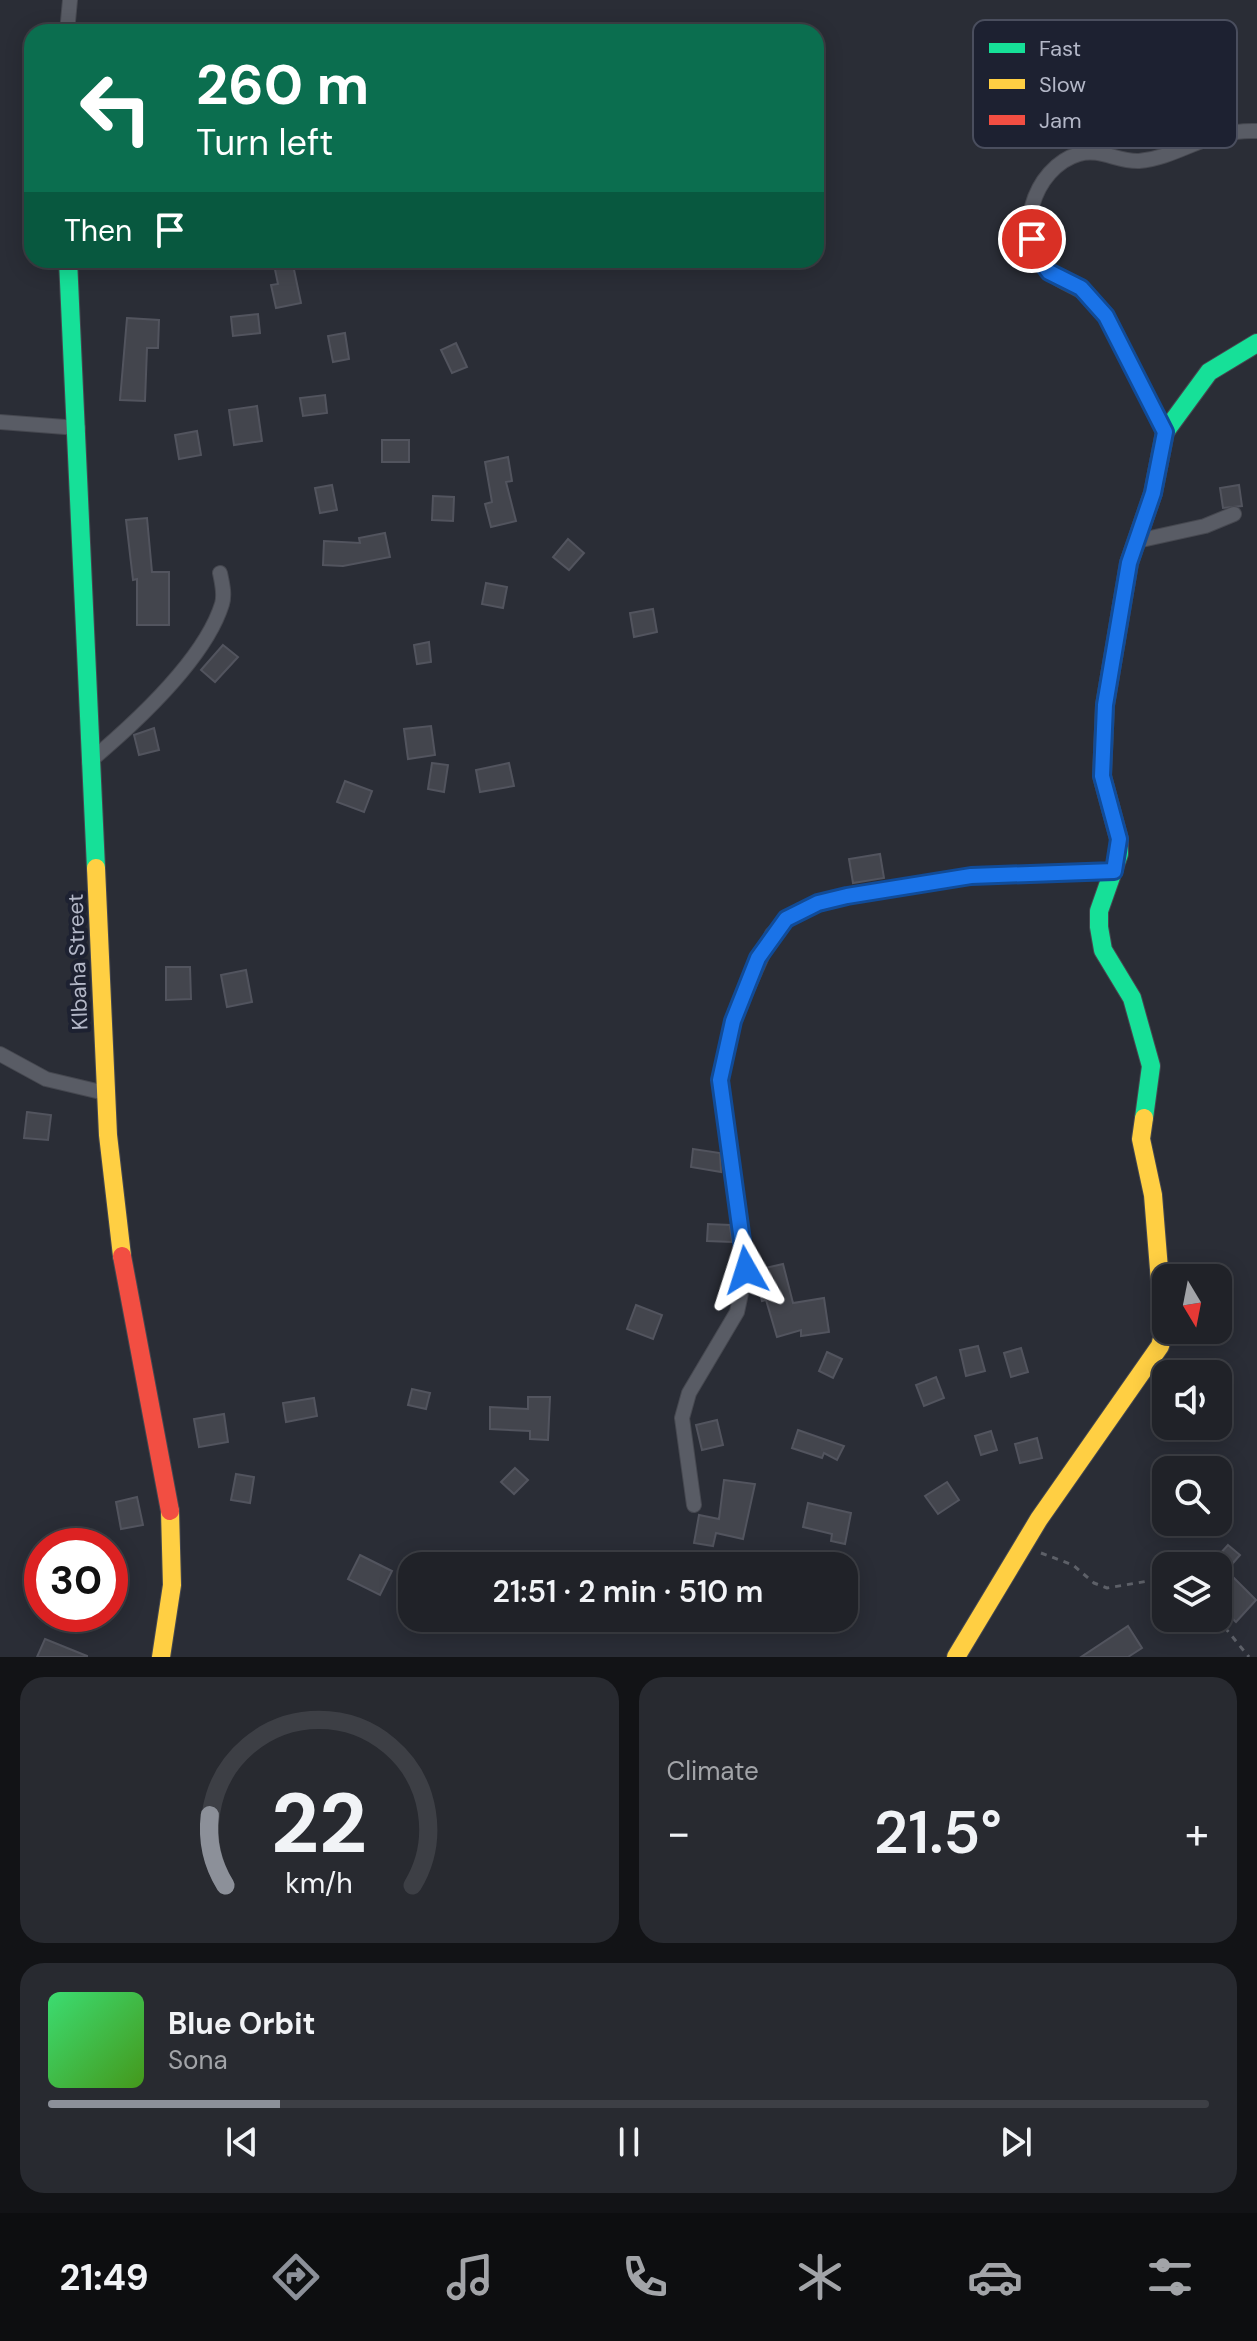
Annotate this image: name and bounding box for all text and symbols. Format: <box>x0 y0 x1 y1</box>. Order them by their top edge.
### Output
legend <box>973 20 1237 148</box>
text: Fast <box>1039 34 1081 63</box>
text: 260 m <box>196 48 369 121</box>
icon: left <box>64 56 168 160</box>
text: Slow <box>1039 70 1086 99</box>
text: Jam <box>1039 106 1082 135</box>
text: Turn left <box>196 119 333 166</box>
pin <box>998 205 1066 273</box>
icon: arrive <box>148 208 192 252</box>
text: Then <box>64 211 132 250</box>
icon: arrive <box>1010 217 1054 261</box>
street label: KIbaha Street <box>61 893 94 1031</box>
position arrow <box>704 1228 788 1312</box>
north arrow <box>1152 1264 1232 1344</box>
map controls <box>1152 1264 1232 1632</box>
button: sound <box>1152 1360 1232 1440</box>
button: search <box>1152 1456 1232 1536</box>
speed limit sign: 30 <box>24 1528 128 1632</box>
button: layers <box>1152 1552 1232 1632</box>
text: 21:51 · 2 min · 510 m <box>493 1572 763 1611</box>
text: Climate <box>667 1754 759 1788</box>
text: 22 <box>271 1769 367 1878</box>
text: 21.5° <box>874 1793 1002 1872</box>
text: − <box>667 1804 691 1862</box>
text: + <box>1185 1804 1209 1862</box>
text: km/h <box>285 1865 353 1902</box>
text: Blue Orbit <box>168 2004 315 2043</box>
text: Sona <box>168 2043 228 2077</box>
icon: previous <box>220 2120 264 2164</box>
icon: pause <box>607 2120 651 2164</box>
icon: next <box>994 2120 1038 2164</box>
icon: directions <box>268 2249 324 2305</box>
icon: music <box>442 2249 498 2305</box>
icon: phone <box>617 2249 673 2305</box>
icon: climate <box>792 2249 848 2305</box>
icon: car <box>967 2249 1023 2305</box>
icon: filters <box>1142 2249 1198 2305</box>
text: 21:49 <box>59 2254 149 2301</box>

